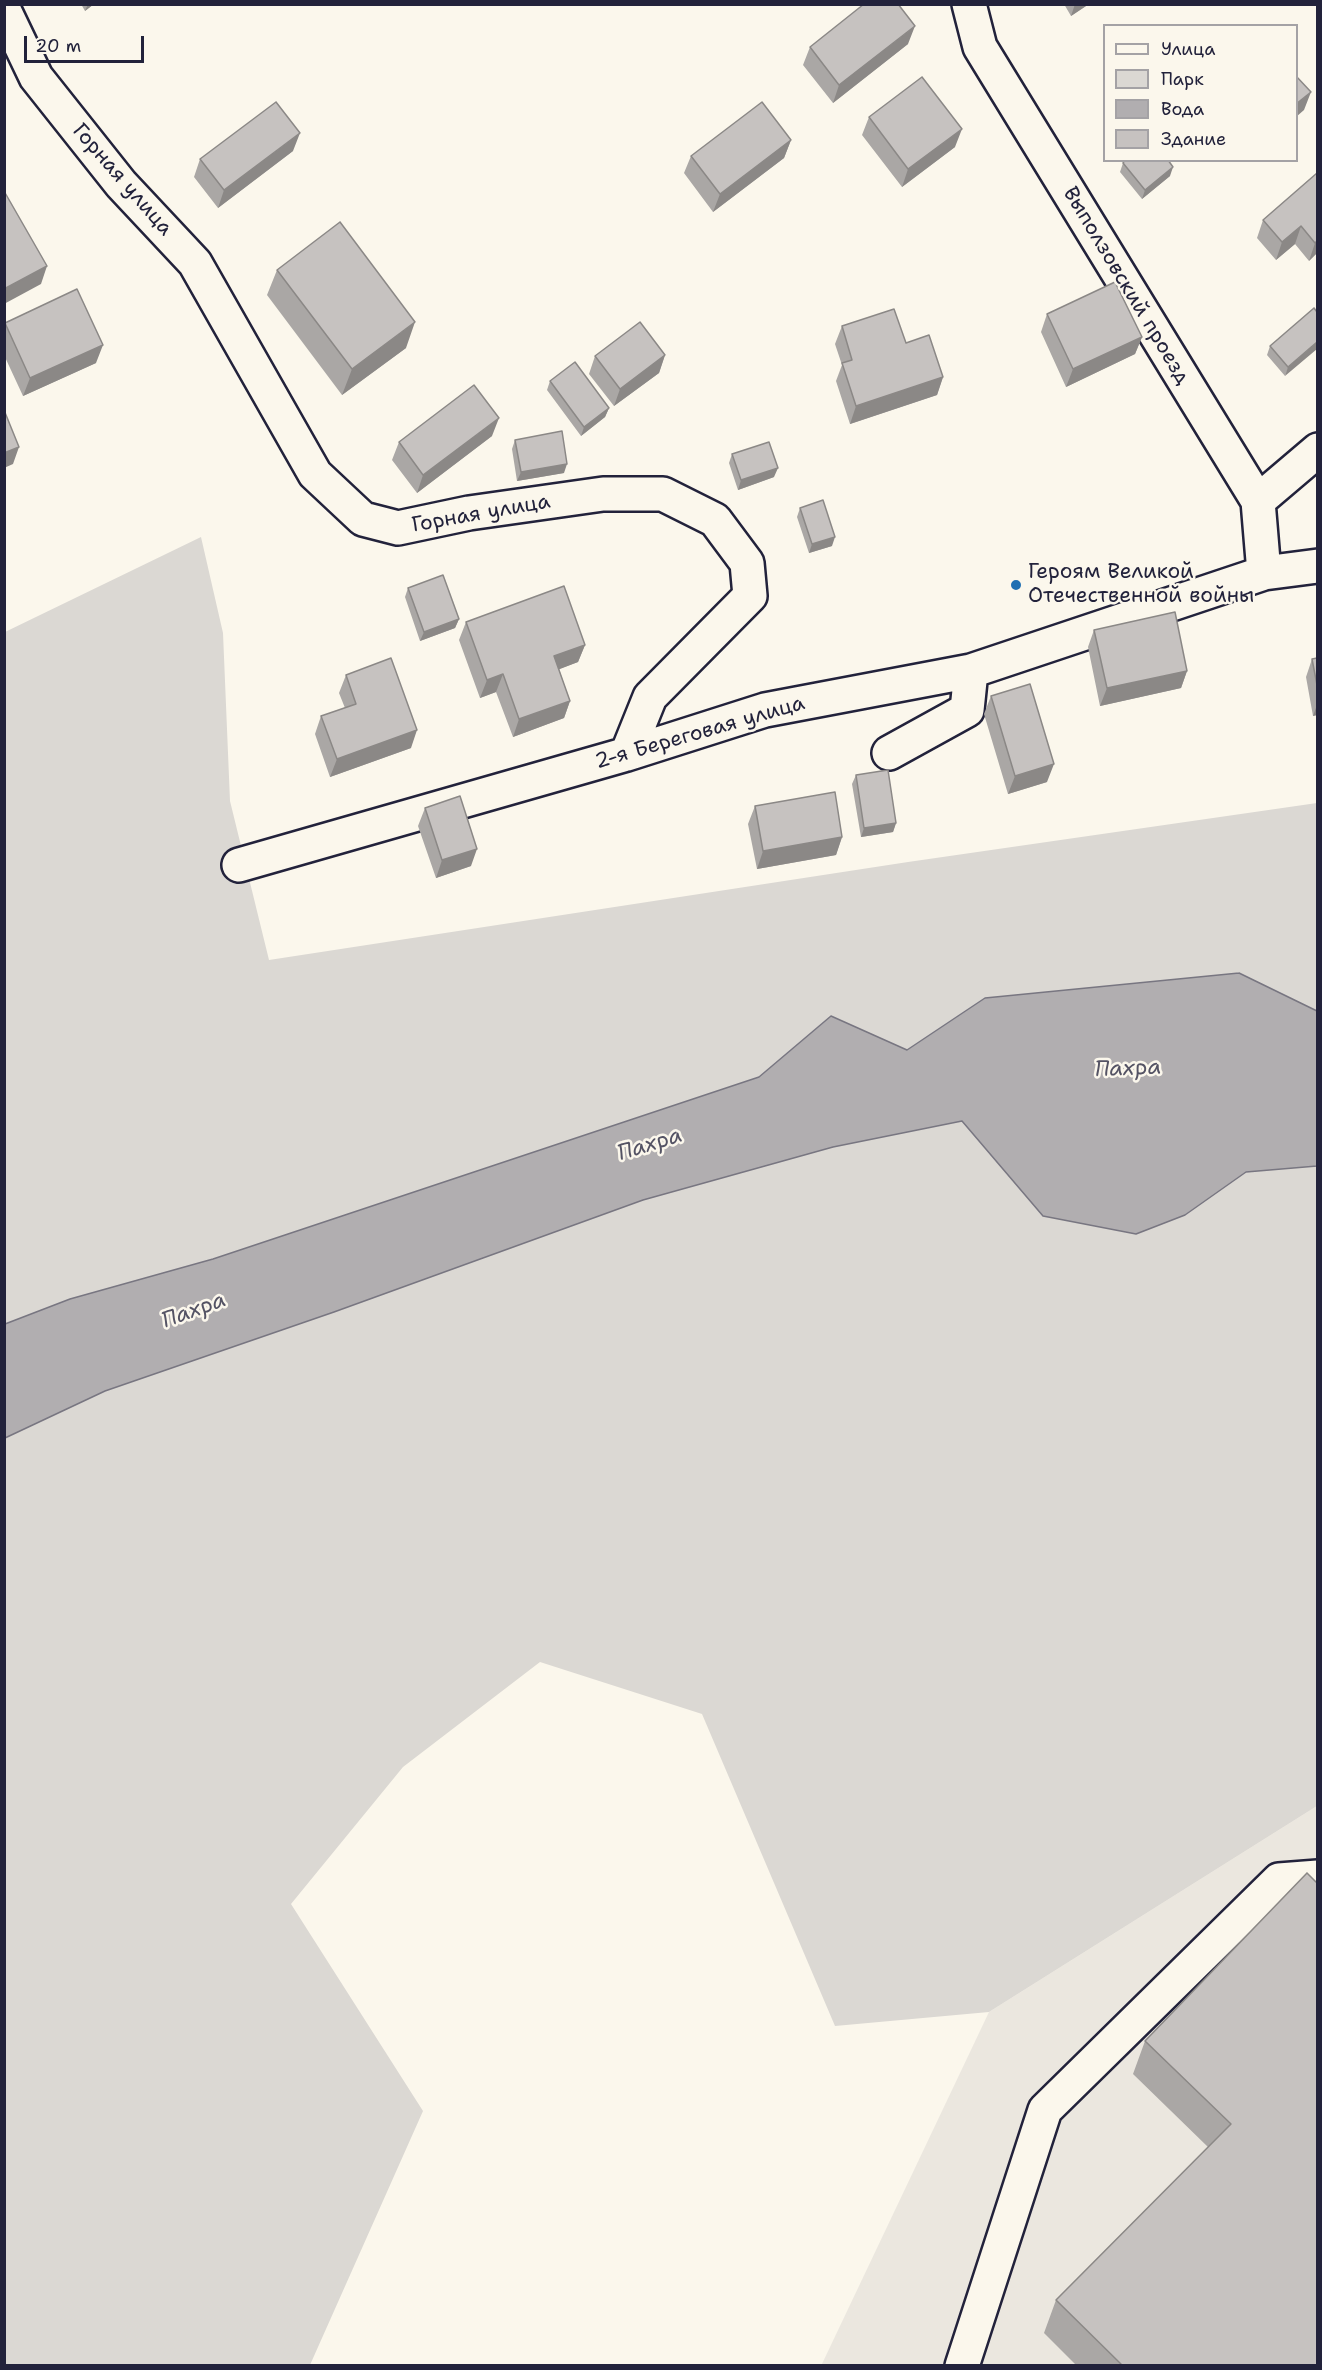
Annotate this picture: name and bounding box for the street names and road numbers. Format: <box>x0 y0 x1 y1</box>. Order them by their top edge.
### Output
street label: Горная улица <box>66 119 178 241</box>
street label: Выползовский проезд <box>1057 183 1195 389</box>
street label: Горная улица <box>410 489 552 539</box>
street label: 2-я Береговая улица <box>592 691 808 775</box>

